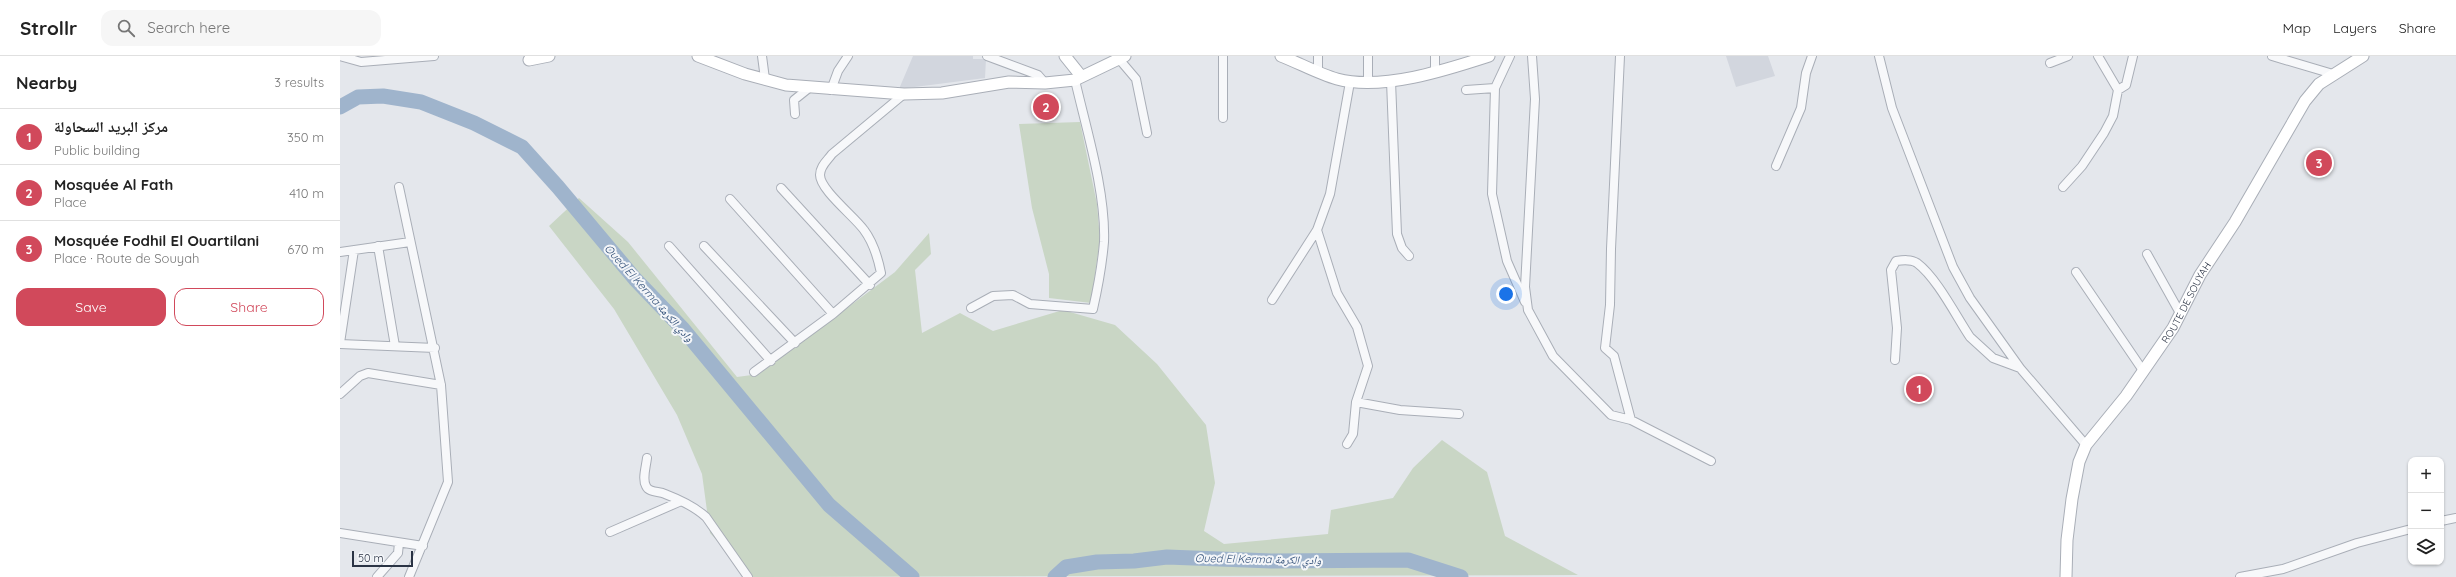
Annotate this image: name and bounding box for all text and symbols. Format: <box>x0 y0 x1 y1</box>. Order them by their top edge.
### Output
search box <box>101 10 381 46</box>
text: Strollr <box>20 16 77 40</box>
icon: search <box>115 17 137 39</box>
text: Search here <box>147 18 230 37</box>
text: Map <box>2282 19 2311 37</box>
text: Layers <box>2333 19 2377 37</box>
text: Share <box>2399 19 2436 37</box>
text: Nearby <box>16 72 77 93</box>
text: 3 results <box>274 74 324 90</box>
pin: 2 <box>1033 92 1059 122</box>
text: مركز البريد السحاولة <box>54 117 168 136</box>
text: 1 <box>26 129 32 145</box>
text: 350 m <box>287 129 324 145</box>
text: Public building <box>54 142 140 158</box>
pin: 3 <box>2306 148 2332 178</box>
text: Mosquée Al Fath <box>54 175 173 194</box>
text: 2 <box>25 185 33 201</box>
text: 410 m <box>289 185 324 201</box>
text: Place <box>54 194 87 210</box>
text: Mosquée Fodhil El Ouartilani <box>54 231 259 250</box>
text: 3 <box>26 241 32 257</box>
text: 670 m <box>287 241 324 257</box>
water label: Oued El Kerma وادي الكرمة <box>600 241 696 346</box>
text: Place · Route de Souyah <box>54 250 199 266</box>
street label: ROUTE DE SOUYAH <box>2159 260 2214 346</box>
your location <box>1496 284 1516 304</box>
button: Save <box>16 288 166 326</box>
button: Share <box>174 288 324 326</box>
pin: 1 <box>1906 374 1932 404</box>
map controls <box>2408 457 2444 565</box>
button: + <box>2408 457 2444 493</box>
button: − <box>2408 493 2444 529</box>
button: layers <box>2408 529 2444 565</box>
scale bar <box>352 549 413 568</box>
text: 50 m <box>358 551 384 565</box>
water label: Oued El Kerma وادي الكرمة <box>1195 551 1321 569</box>

